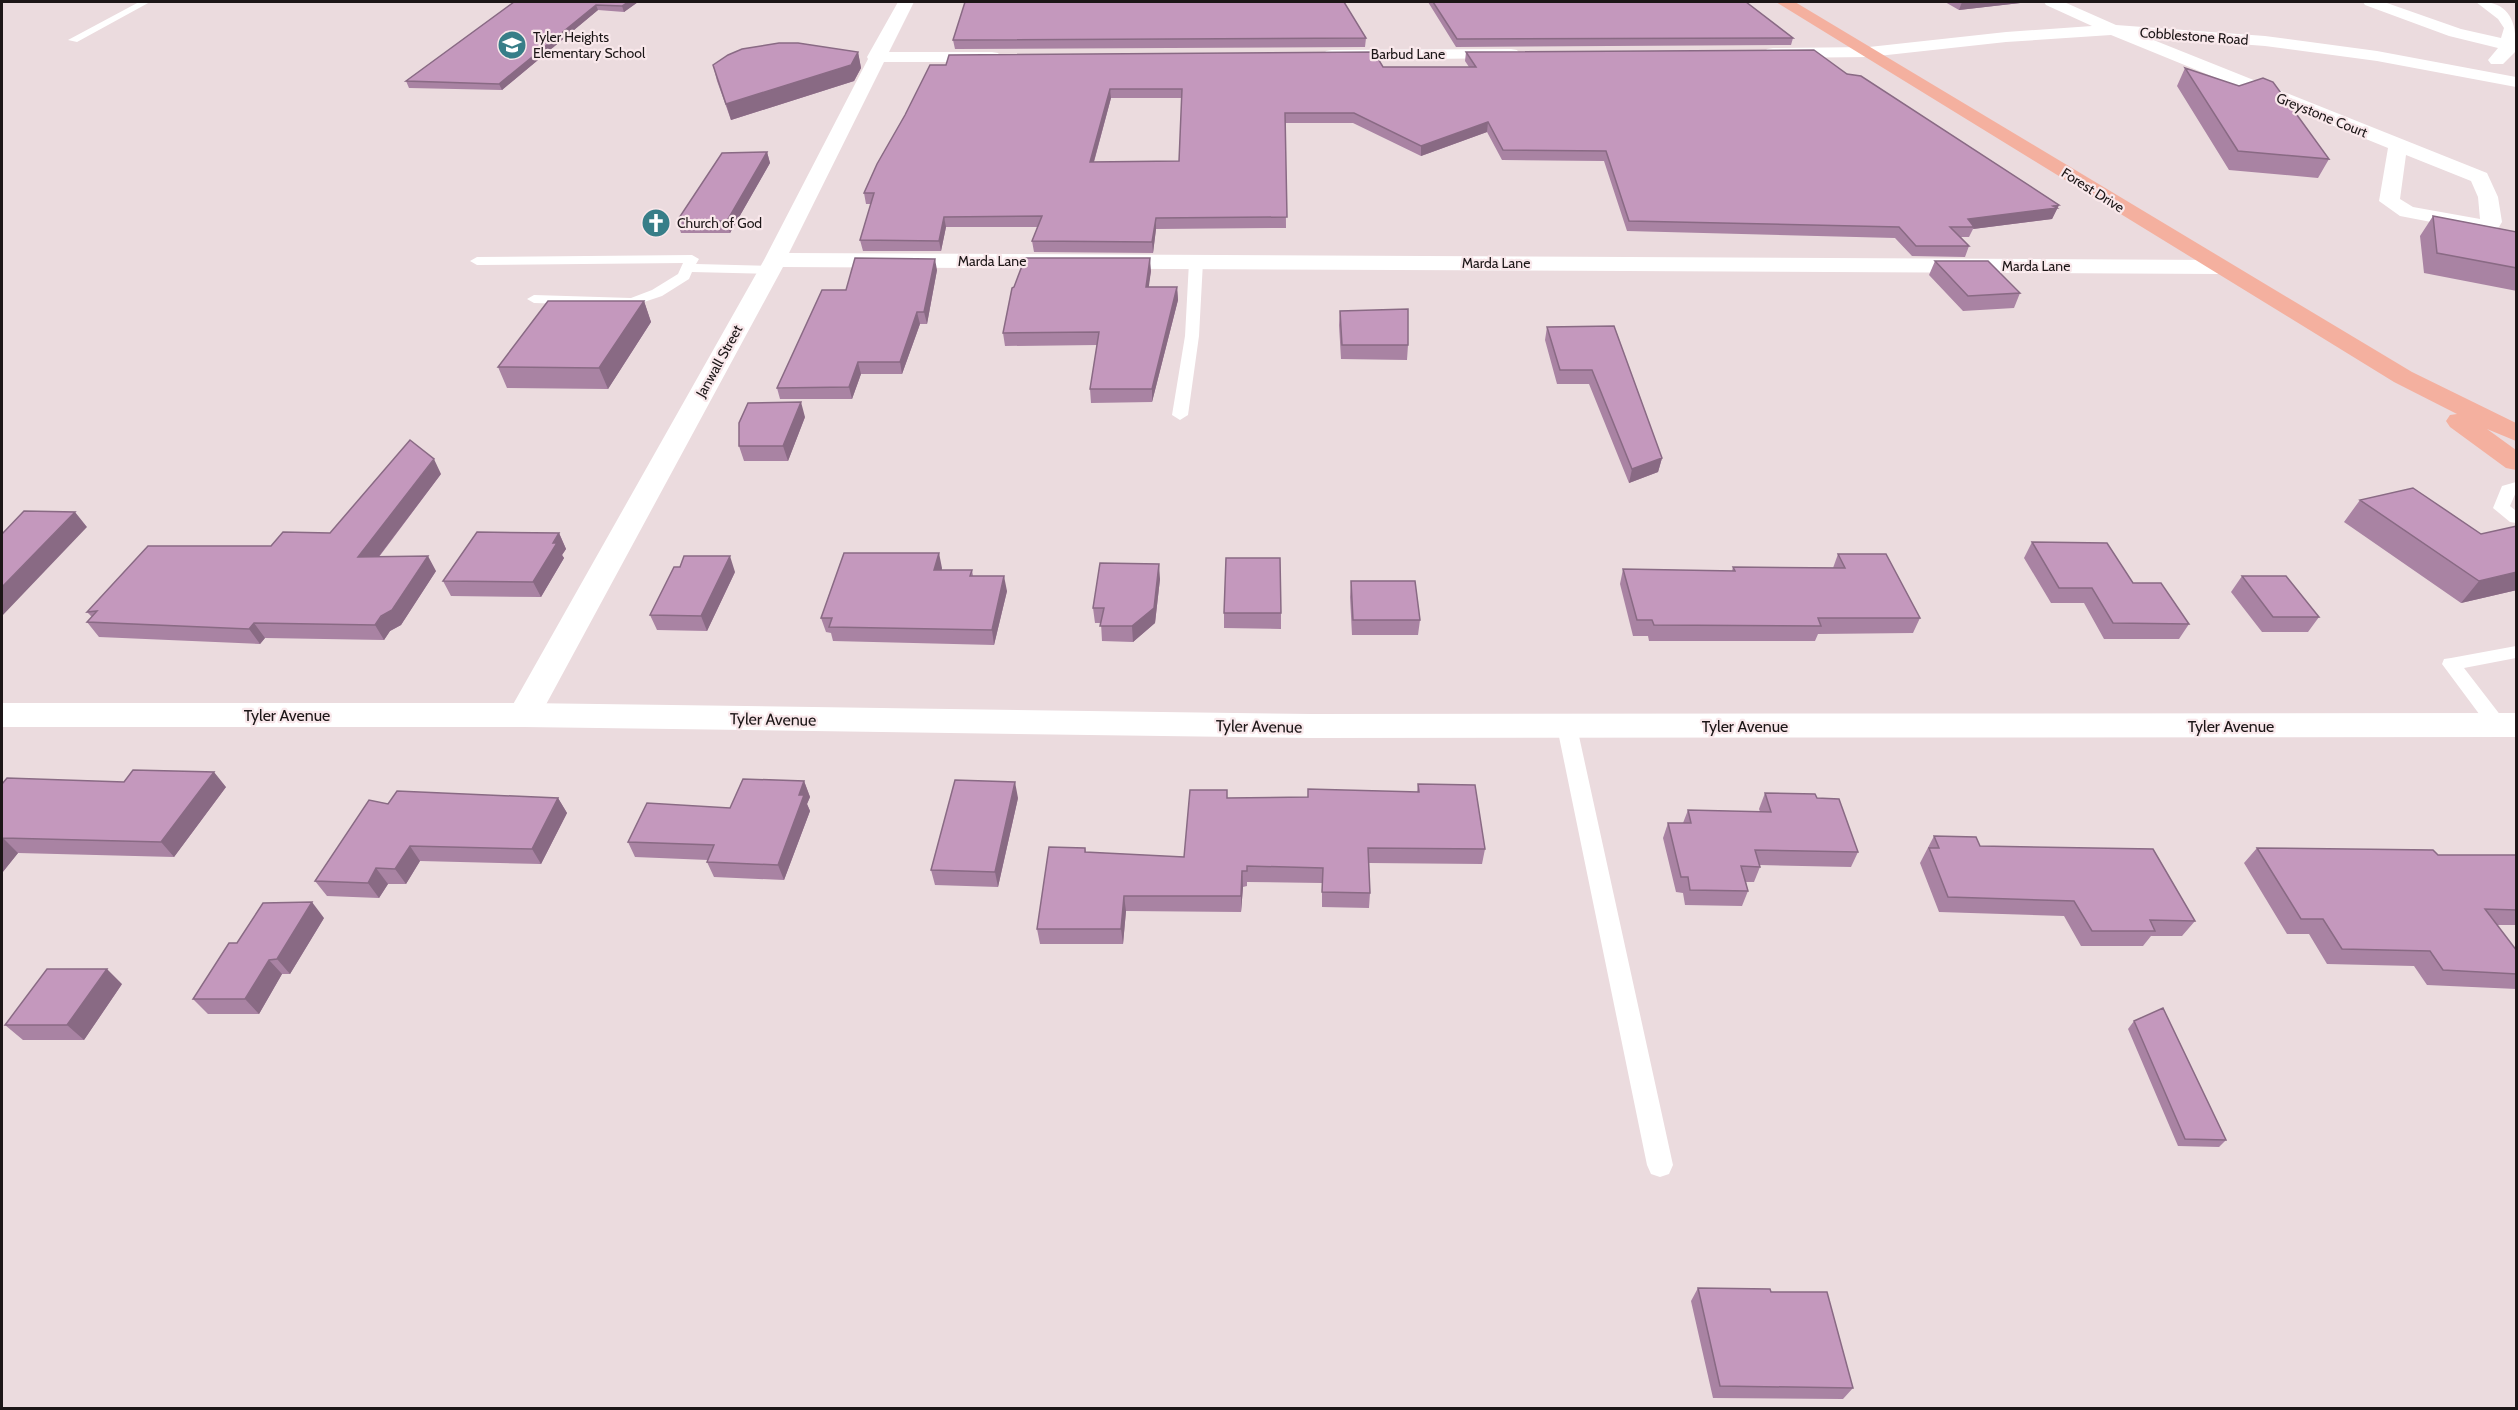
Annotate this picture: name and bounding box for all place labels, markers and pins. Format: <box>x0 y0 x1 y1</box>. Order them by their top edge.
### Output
place label: Tyler Heights Elementary School <box>533 28 646 62</box>
school or university icon: Tyler Heights Elementary School <box>496 29 528 61</box>
church icon: Church of God <box>640 207 672 239</box>
place label: Church of God <box>677 214 762 232</box>

